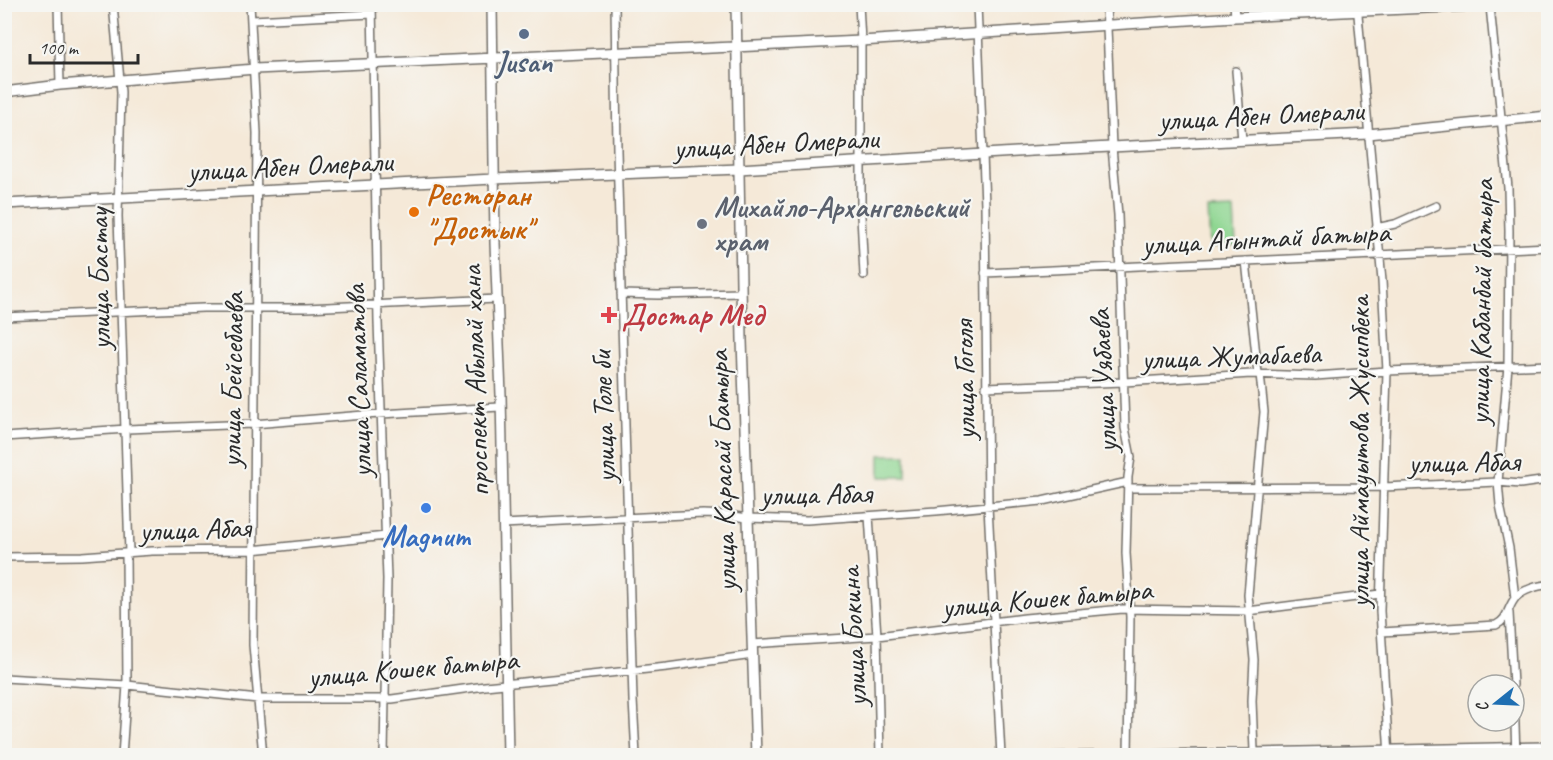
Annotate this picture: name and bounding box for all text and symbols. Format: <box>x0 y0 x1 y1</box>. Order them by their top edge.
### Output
scale bar <box>30 27 138 65</box>
marker: Jusan <box>517 27 531 41</box>
text: 100 m <box>39 37 80 59</box>
place label: Jusan <box>494 43 553 81</box>
street label: улица Абен Омерали <box>1155 91 1367 139</box>
street label: улица Абен Омерали <box>670 119 882 167</box>
street label: улица Абен Омерали <box>184 142 396 190</box>
place label: Ресторан "Достык" <box>426 176 539 248</box>
street label: улица Кабанбай батыра <box>1460 177 1502 427</box>
place label: Михайло-Архангельский храм <box>714 188 972 260</box>
street label: улица Бастау <box>79 205 119 352</box>
marker: Ресторан "Достык" <box>407 205 421 219</box>
street label: улица Агынтай батыра <box>1139 212 1393 264</box>
marker: Михайло-Архангельский храм <box>695 217 709 231</box>
street label: проспект Абылай хана <box>452 263 498 497</box>
street label: улица Саламатова <box>336 282 380 480</box>
street label: улица Бейсебаева <box>211 290 253 470</box>
street label: улица Аймауытова Жусипбека <box>1340 294 1378 610</box>
place label: Достар Мед <box>622 296 767 334</box>
marker: Достар Мед <box>600 306 618 324</box>
street label: улица Уябаева <box>1080 306 1126 456</box>
street label: улица Гоголя <box>944 317 984 442</box>
street label: улица Жумабаева <box>1139 334 1323 378</box>
street label: улица Толе би <box>582 348 624 486</box>
street label: улица Карасай Батыра <box>699 348 745 594</box>
street label: улица Абая <box>1406 442 1523 482</box>
street label: улица Абая <box>758 474 875 514</box>
marker: Magnum <box>419 501 433 515</box>
street label: улица Абая <box>137 508 254 550</box>
place label: Magnum <box>382 517 472 555</box>
street label: улица Бокина <box>830 564 876 710</box>
street label: улица Кошек батыра <box>938 570 1156 626</box>
street label: улица Кошек батыра <box>304 640 522 696</box>
north arrow <box>1466 673 1526 733</box>
text: С <box>1471 698 1493 714</box>

